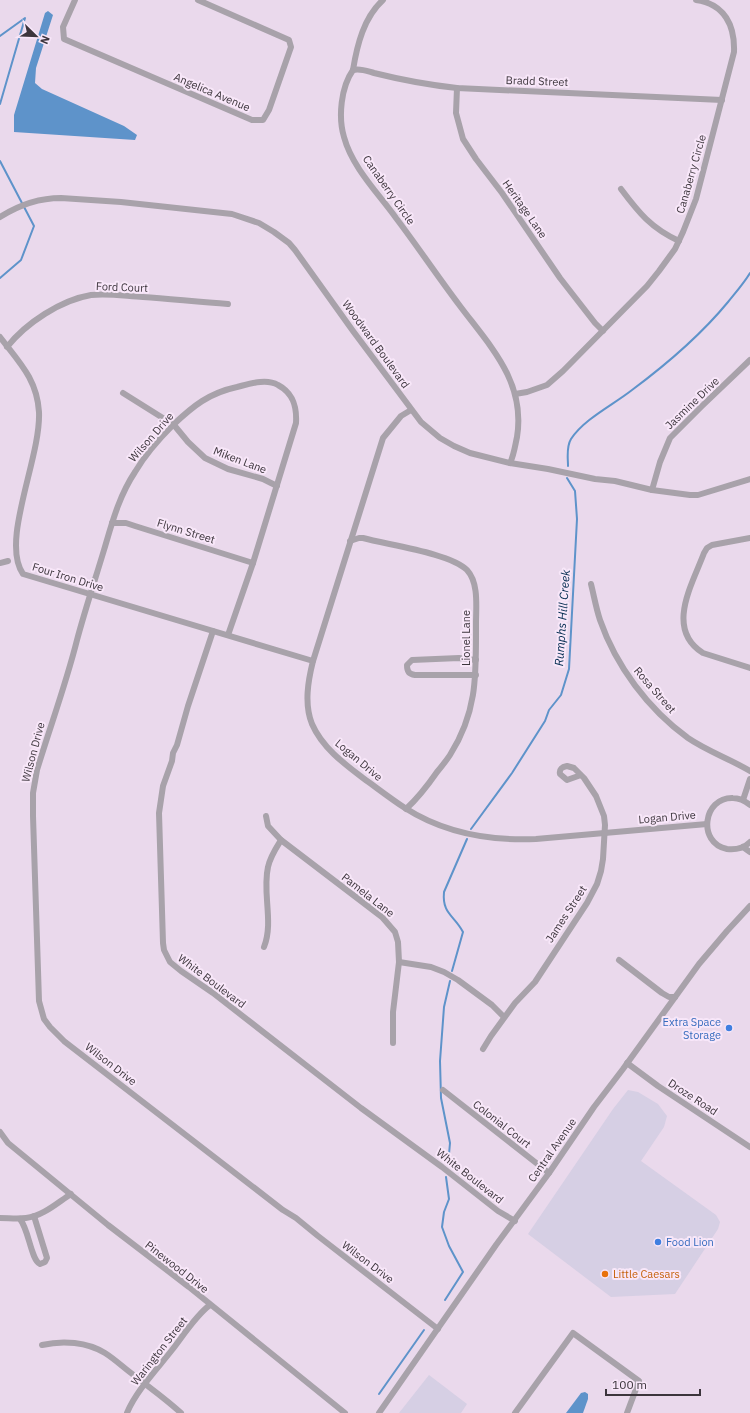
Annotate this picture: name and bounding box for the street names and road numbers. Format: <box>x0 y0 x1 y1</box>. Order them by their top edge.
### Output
street label: Angelica Avenue <box>172 70 252 114</box>
street label: Bradd Street <box>505 73 569 89</box>
street label: Canaberry Circle <box>673 133 709 215</box>
street label: Canaberry Circle <box>360 153 418 227</box>
street label: Heritage Lane <box>500 177 550 241</box>
street label: Ford Court <box>96 279 148 295</box>
street label: Woodward Boulevard <box>339 297 413 391</box>
street label: Jasmine Drive <box>662 374 722 432</box>
street label: Wilson Drive <box>126 409 176 465</box>
street label: Miken Lane <box>211 443 269 477</box>
street label: Flynn Street <box>155 516 217 546</box>
street label: Four Iron Drive <box>31 560 105 594</box>
street label: Lionel Lane <box>459 610 473 666</box>
street label: Rosa Street <box>631 664 679 716</box>
street label: Wilson Drive <box>18 721 48 783</box>
street label: Logan Drive <box>332 736 386 784</box>
street label: Logan Drive <box>638 808 696 826</box>
street label: Pamela Lane <box>339 870 397 920</box>
street label: James Street <box>542 883 590 945</box>
street label: White Boulevard <box>175 951 249 1011</box>
street label: Wilson Drive <box>82 1040 140 1088</box>
street label: Droze Road <box>666 1076 720 1118</box>
street label: Colonial Court <box>470 1097 534 1151</box>
street label: Central Avenue <box>525 1115 579 1185</box>
street label: White Boulevard <box>434 1145 506 1207</box>
street label: Pinewood Drive <box>142 1238 212 1296</box>
street label: Wilson Drive <box>339 1238 397 1286</box>
street label: Warington Street <box>128 1314 190 1388</box>

